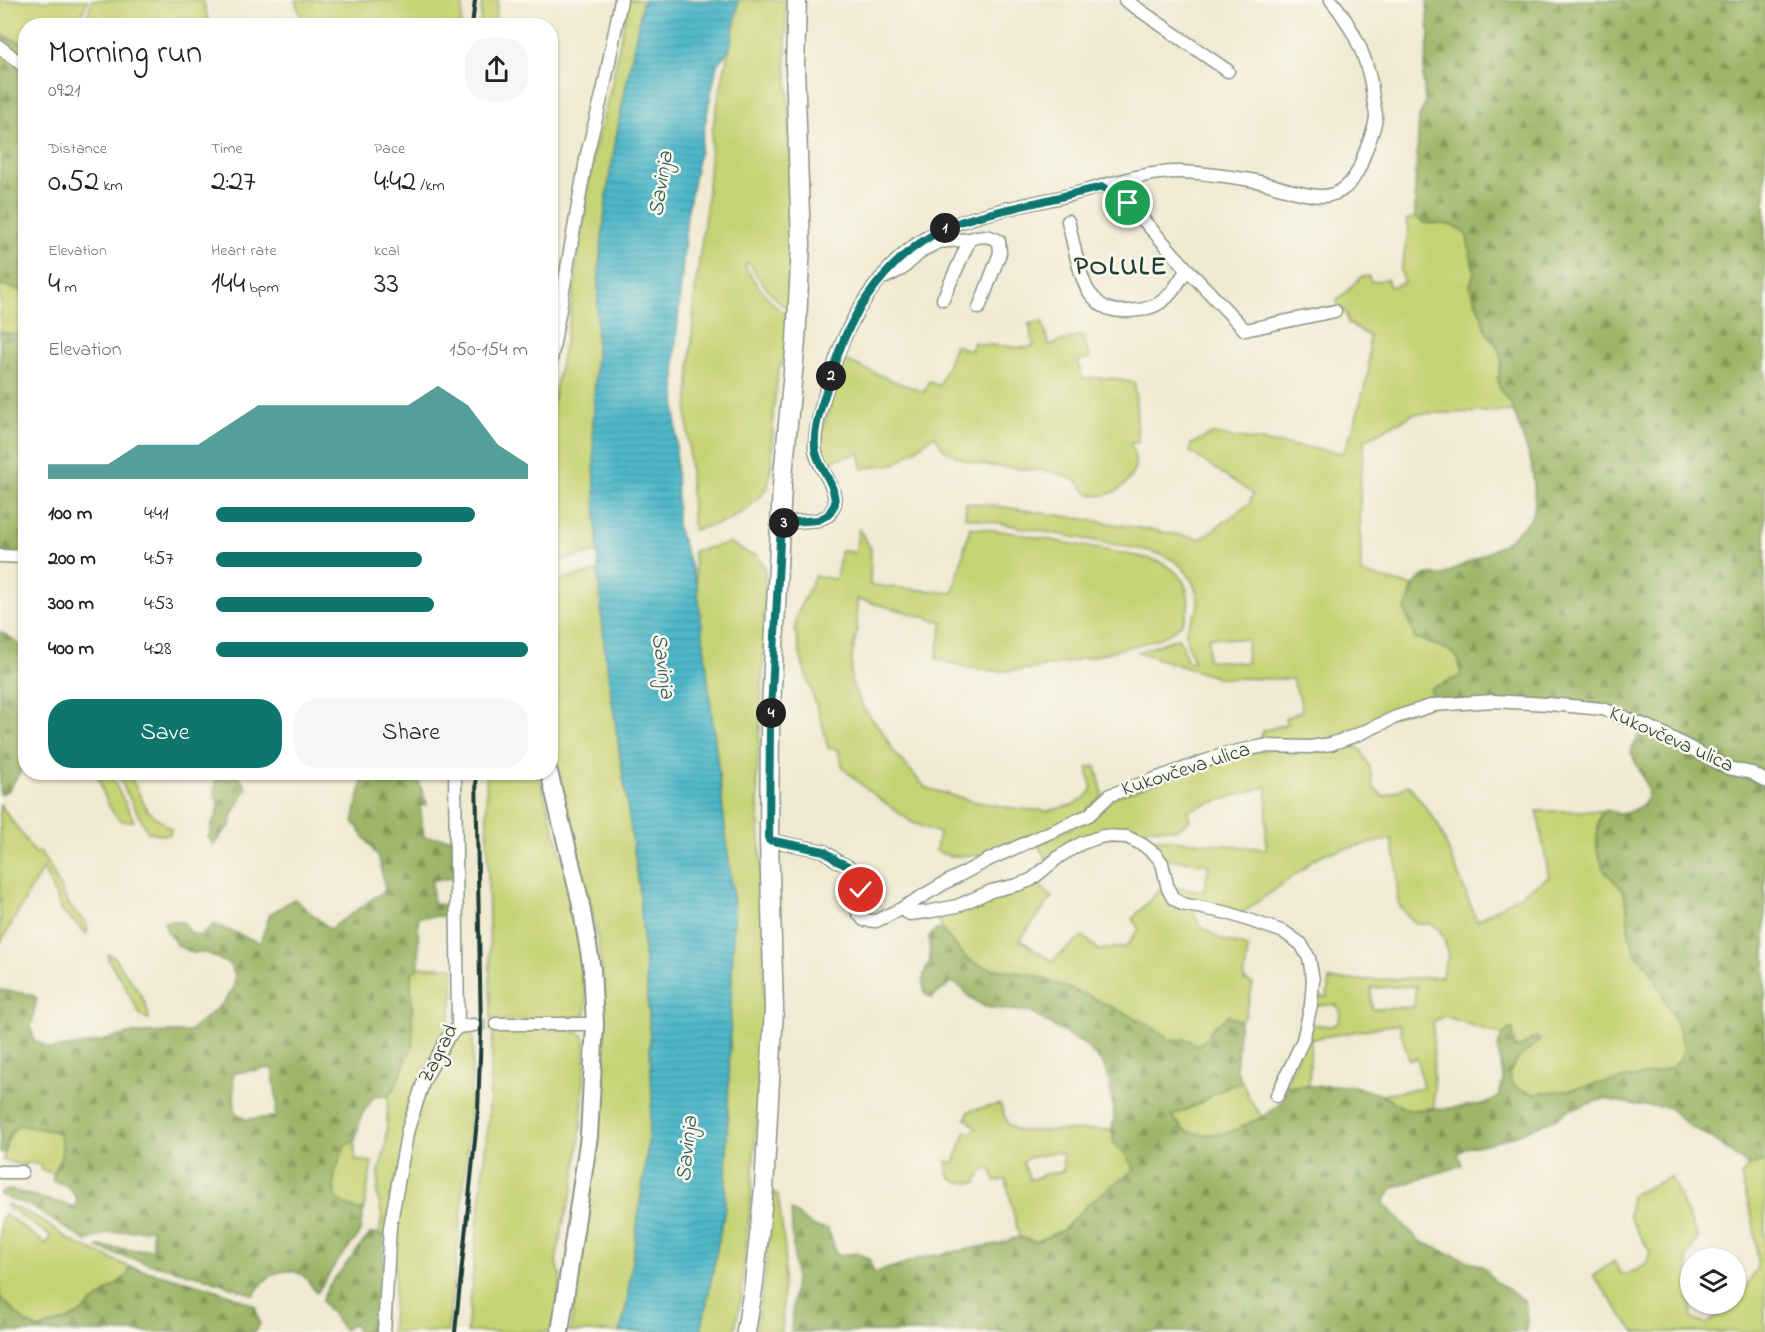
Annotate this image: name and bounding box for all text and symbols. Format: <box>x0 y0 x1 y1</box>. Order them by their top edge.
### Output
text: Morning run <box>48 30 202 78</box>
button: share <box>465 38 528 101</box>
text: 09:21 <box>48 77 81 106</box>
text: Distance <box>48 137 107 161</box>
text: Time <box>211 137 243 161</box>
text: Pace <box>374 137 405 161</box>
water label: Savinja <box>641 148 683 219</box>
text: 0.52 <box>48 161 99 205</box>
text: 2:27 <box>211 161 256 205</box>
text: 4:42 <box>374 161 416 205</box>
text: km <box>99 174 123 198</box>
text: /km <box>416 174 445 198</box>
pin <box>1102 177 1153 228</box>
icon: arrive <box>1111 186 1144 219</box>
pin: 1 <box>930 213 960 243</box>
text: 1 <box>942 216 948 240</box>
text: Elevation <box>48 239 107 263</box>
text: Heart rate <box>211 239 277 263</box>
text: kcal <box>374 239 399 263</box>
district label: POLULE <box>1074 248 1168 287</box>
text: 4 <box>48 263 60 307</box>
text: 144 <box>211 263 245 307</box>
text: 33 <box>374 263 399 307</box>
text: m <box>60 276 77 300</box>
text: bpm <box>245 276 279 300</box>
text: Elevation <box>48 336 122 365</box>
text: 150–154 m <box>449 336 528 365</box>
pin: 2 <box>816 361 846 391</box>
text: 2 <box>827 364 835 388</box>
text: 100 m <box>48 500 92 529</box>
text: 4:41 <box>144 500 169 529</box>
pin: 3 <box>769 508 799 538</box>
text: 3 <box>781 511 787 535</box>
text: 200 m <box>48 545 96 574</box>
text: 4:57 <box>144 545 174 574</box>
text: 300 m <box>48 590 94 619</box>
text: 4:53 <box>144 590 174 619</box>
water label: Savinja <box>642 631 683 702</box>
text: 400 m <box>48 635 94 664</box>
text: 4:28 <box>144 635 171 664</box>
pin: 4 <box>756 698 786 728</box>
button: Save <box>48 699 282 768</box>
button: Share <box>294 699 528 768</box>
street label: Kukovčeva ulica <box>1604 699 1738 781</box>
text: 4 <box>768 701 774 725</box>
street label: Kukovčeva ulica <box>1118 735 1254 805</box>
pin <box>835 864 886 915</box>
icon: check <box>844 873 877 906</box>
street label: Zagrad <box>411 1019 468 1090</box>
water label: Savinja <box>669 1114 707 1183</box>
map controls <box>1680 1248 1746 1314</box>
button: layers <box>1680 1248 1746 1314</box>

